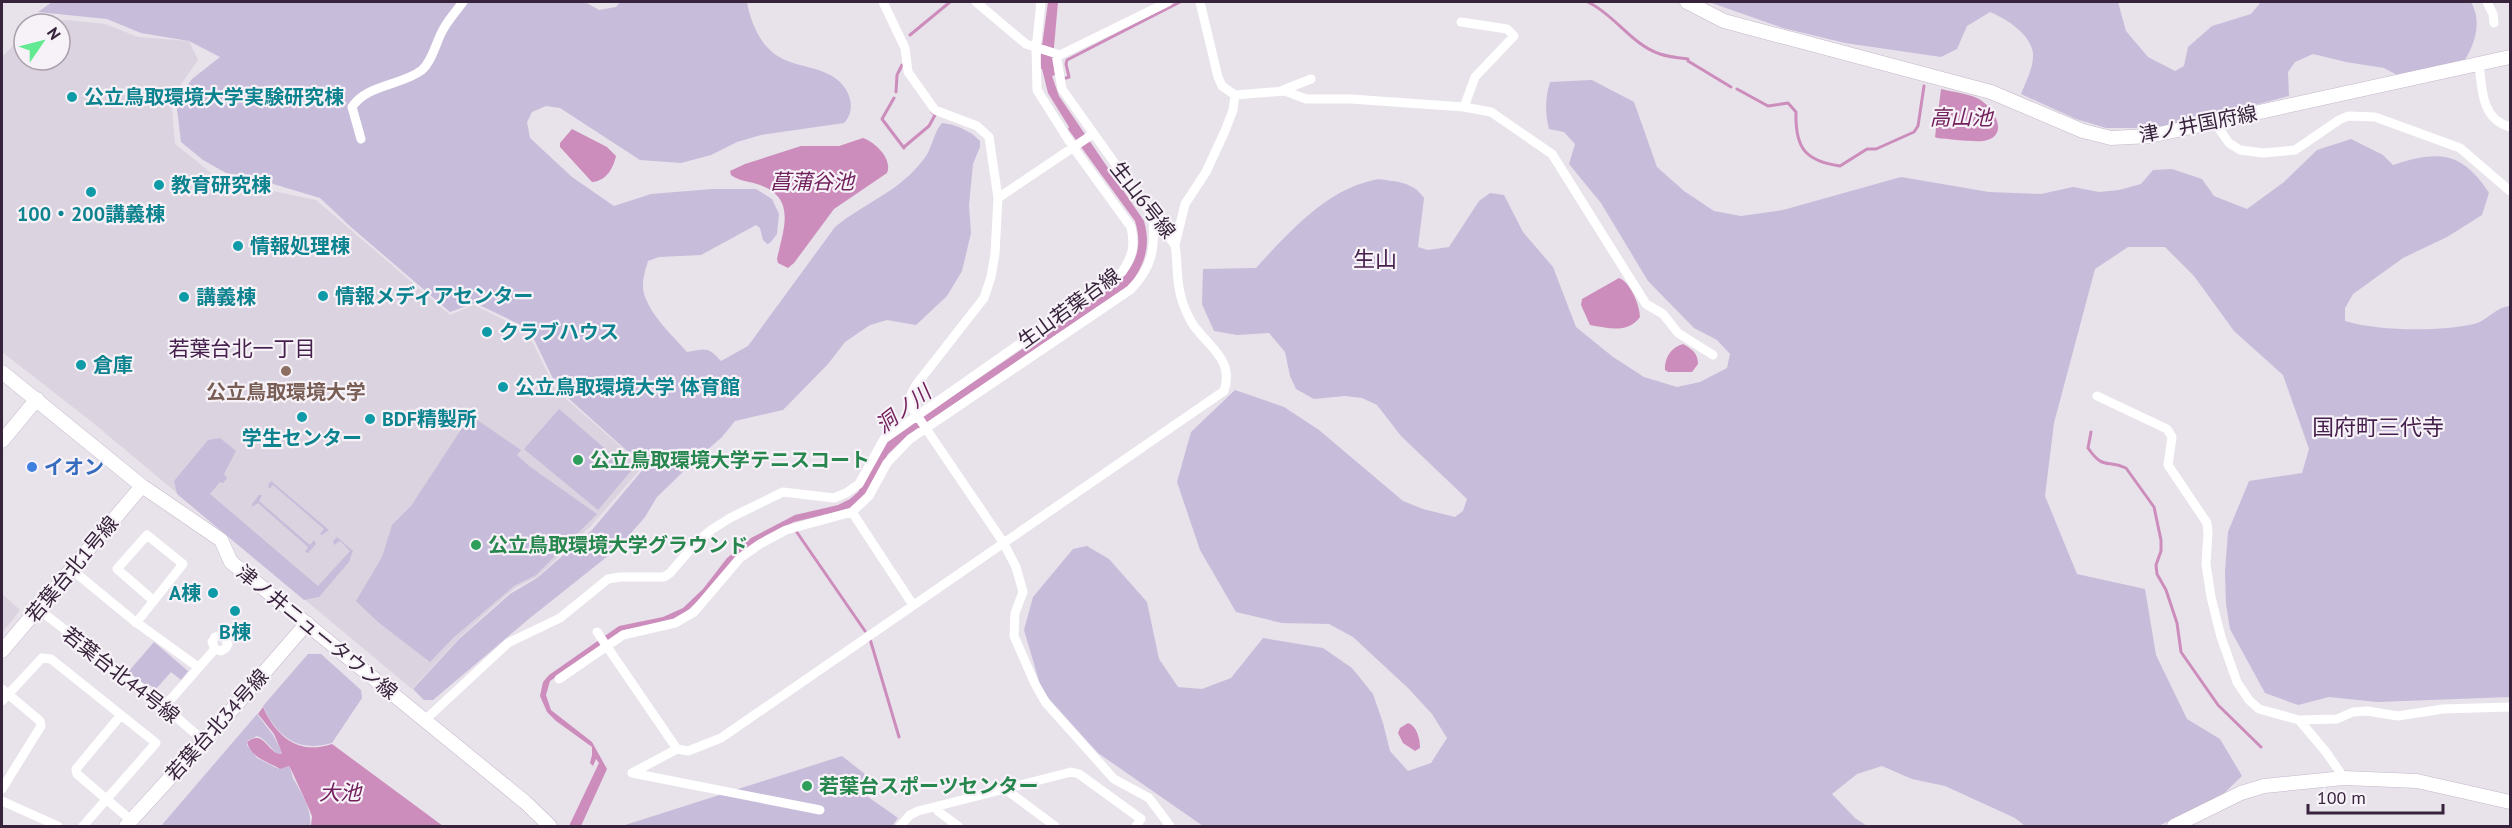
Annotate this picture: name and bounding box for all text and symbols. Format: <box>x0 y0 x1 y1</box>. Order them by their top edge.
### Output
north arrow <box>12 12 72 72</box>
text: N <box>43 23 65 43</box>
place label: 公立鳥取環境大学実験研究棟 <box>84 84 344 110</box>
marker: 公立鳥取環境大学実験研究棟 <box>65 90 79 104</box>
street label: 津ノ井国府線 <box>2137 100 2259 148</box>
water label: 高山池 <box>1930 104 1994 131</box>
street label: 生山6号線 <box>1105 156 1181 244</box>
water label: 菖蒲谷池 <box>770 168 856 195</box>
place label: 教育研究棟 <box>171 172 271 198</box>
marker: 教育研究棟 <box>152 178 166 192</box>
marker: 100・200講義棟 <box>84 185 98 199</box>
place label: 100・200講義棟 <box>17 201 165 227</box>
place label: 情報処理棟 <box>250 233 350 259</box>
marker: 情報処理棟 <box>231 239 245 253</box>
district label: 生山 <box>1353 245 1397 273</box>
street label: 生山若葉台線 <box>1013 262 1125 354</box>
place label: 情報メディアセンター <box>335 283 533 309</box>
place label: 講義棟 <box>196 284 256 310</box>
marker: 情報メディアセンター <box>316 289 330 303</box>
marker: 講義棟 <box>177 290 191 304</box>
place label: クラブハウス <box>499 319 619 345</box>
marker: クラブハウス <box>480 325 494 339</box>
district label: 若葉台北一丁目 <box>169 335 316 362</box>
place label: 倉庫 <box>93 352 133 378</box>
marker: 倉庫 <box>74 358 88 372</box>
marker: 公立鳥取環境大学 <box>279 364 293 378</box>
place label: 公立鳥取環境大学 体育館 <box>515 374 740 400</box>
water label: 洞ノ川 <box>870 378 938 439</box>
place label: 公立鳥取環境大学 <box>206 379 366 405</box>
marker: 公立鳥取環境大学 体育館 <box>496 380 510 394</box>
place label: BDF精製所 <box>382 406 477 432</box>
marker: 学生センター <box>295 410 309 424</box>
marker: BDF精製所 <box>363 412 377 426</box>
district label: 国府町三代寺 <box>2312 413 2444 441</box>
place label: 学生センター <box>242 425 362 451</box>
place label: 公立鳥取環境大学テニスコート <box>590 447 870 473</box>
marker: 公立鳥取環境大学テニスコート <box>571 453 585 467</box>
place label: イオン <box>44 454 104 480</box>
marker: イオン <box>25 460 39 474</box>
street label: 若葉台北1号線 <box>20 511 124 627</box>
place label: 公立鳥取環境大学グラウンド <box>488 532 748 558</box>
marker: 公立鳥取環境大学グラウンド <box>469 538 483 552</box>
street label: 津ノ井ニュータウン線 <box>231 559 403 705</box>
place label: A棟 <box>169 580 201 606</box>
marker: A棟 <box>206 586 220 600</box>
marker: B棟 <box>228 604 242 618</box>
place label: B棟 <box>219 619 251 645</box>
street label: 若葉台北44号線 <box>57 621 185 729</box>
street label: 若葉台北34号線 <box>160 664 274 786</box>
place label: 若葉台スポーツセンター <box>819 773 1039 799</box>
scale bar <box>2308 777 2443 815</box>
water label: 大池 <box>319 779 363 806</box>
marker: 若葉台スポーツセンター <box>800 779 814 793</box>
text: 100 m <box>2317 786 2366 809</box>

